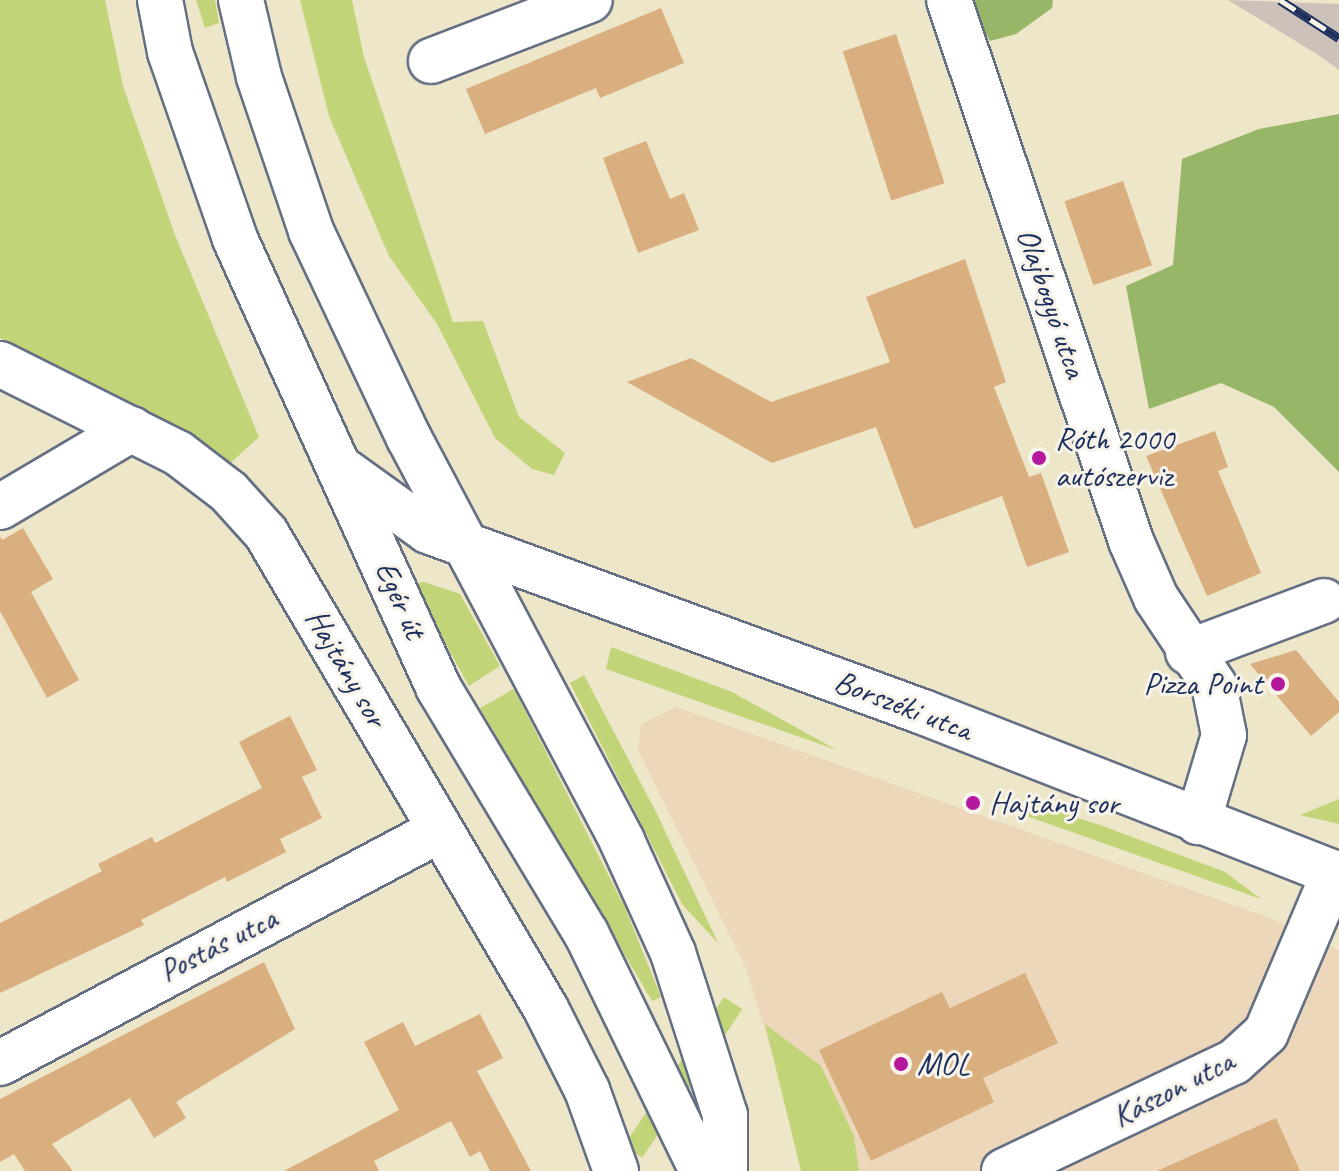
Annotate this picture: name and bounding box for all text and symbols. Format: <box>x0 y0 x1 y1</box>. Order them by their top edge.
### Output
street label: Olajbogyó utca <box>1008 223 1094 383</box>
place label: Róth 2000 autószerviz <box>1055 421 1174 496</box>
marker: Róth 2000 autószerviz <box>1030 449 1048 467</box>
street label: Egér út <box>366 555 434 645</box>
street label: Hajtány sor <box>297 602 395 734</box>
street label: Borszéki utca <box>829 662 977 750</box>
place label: Pizza Point <box>1144 665 1262 703</box>
marker: Pizza Point <box>1269 675 1287 693</box>
place label: Hajtány sor <box>989 784 1119 822</box>
marker: Hajtány sor <box>964 794 982 812</box>
street label: Postás utca <box>153 899 283 991</box>
street label: Kászon utca <box>1106 1042 1240 1136</box>
place label: MOL <box>917 1045 970 1083</box>
marker: MOL <box>892 1055 910 1073</box>

